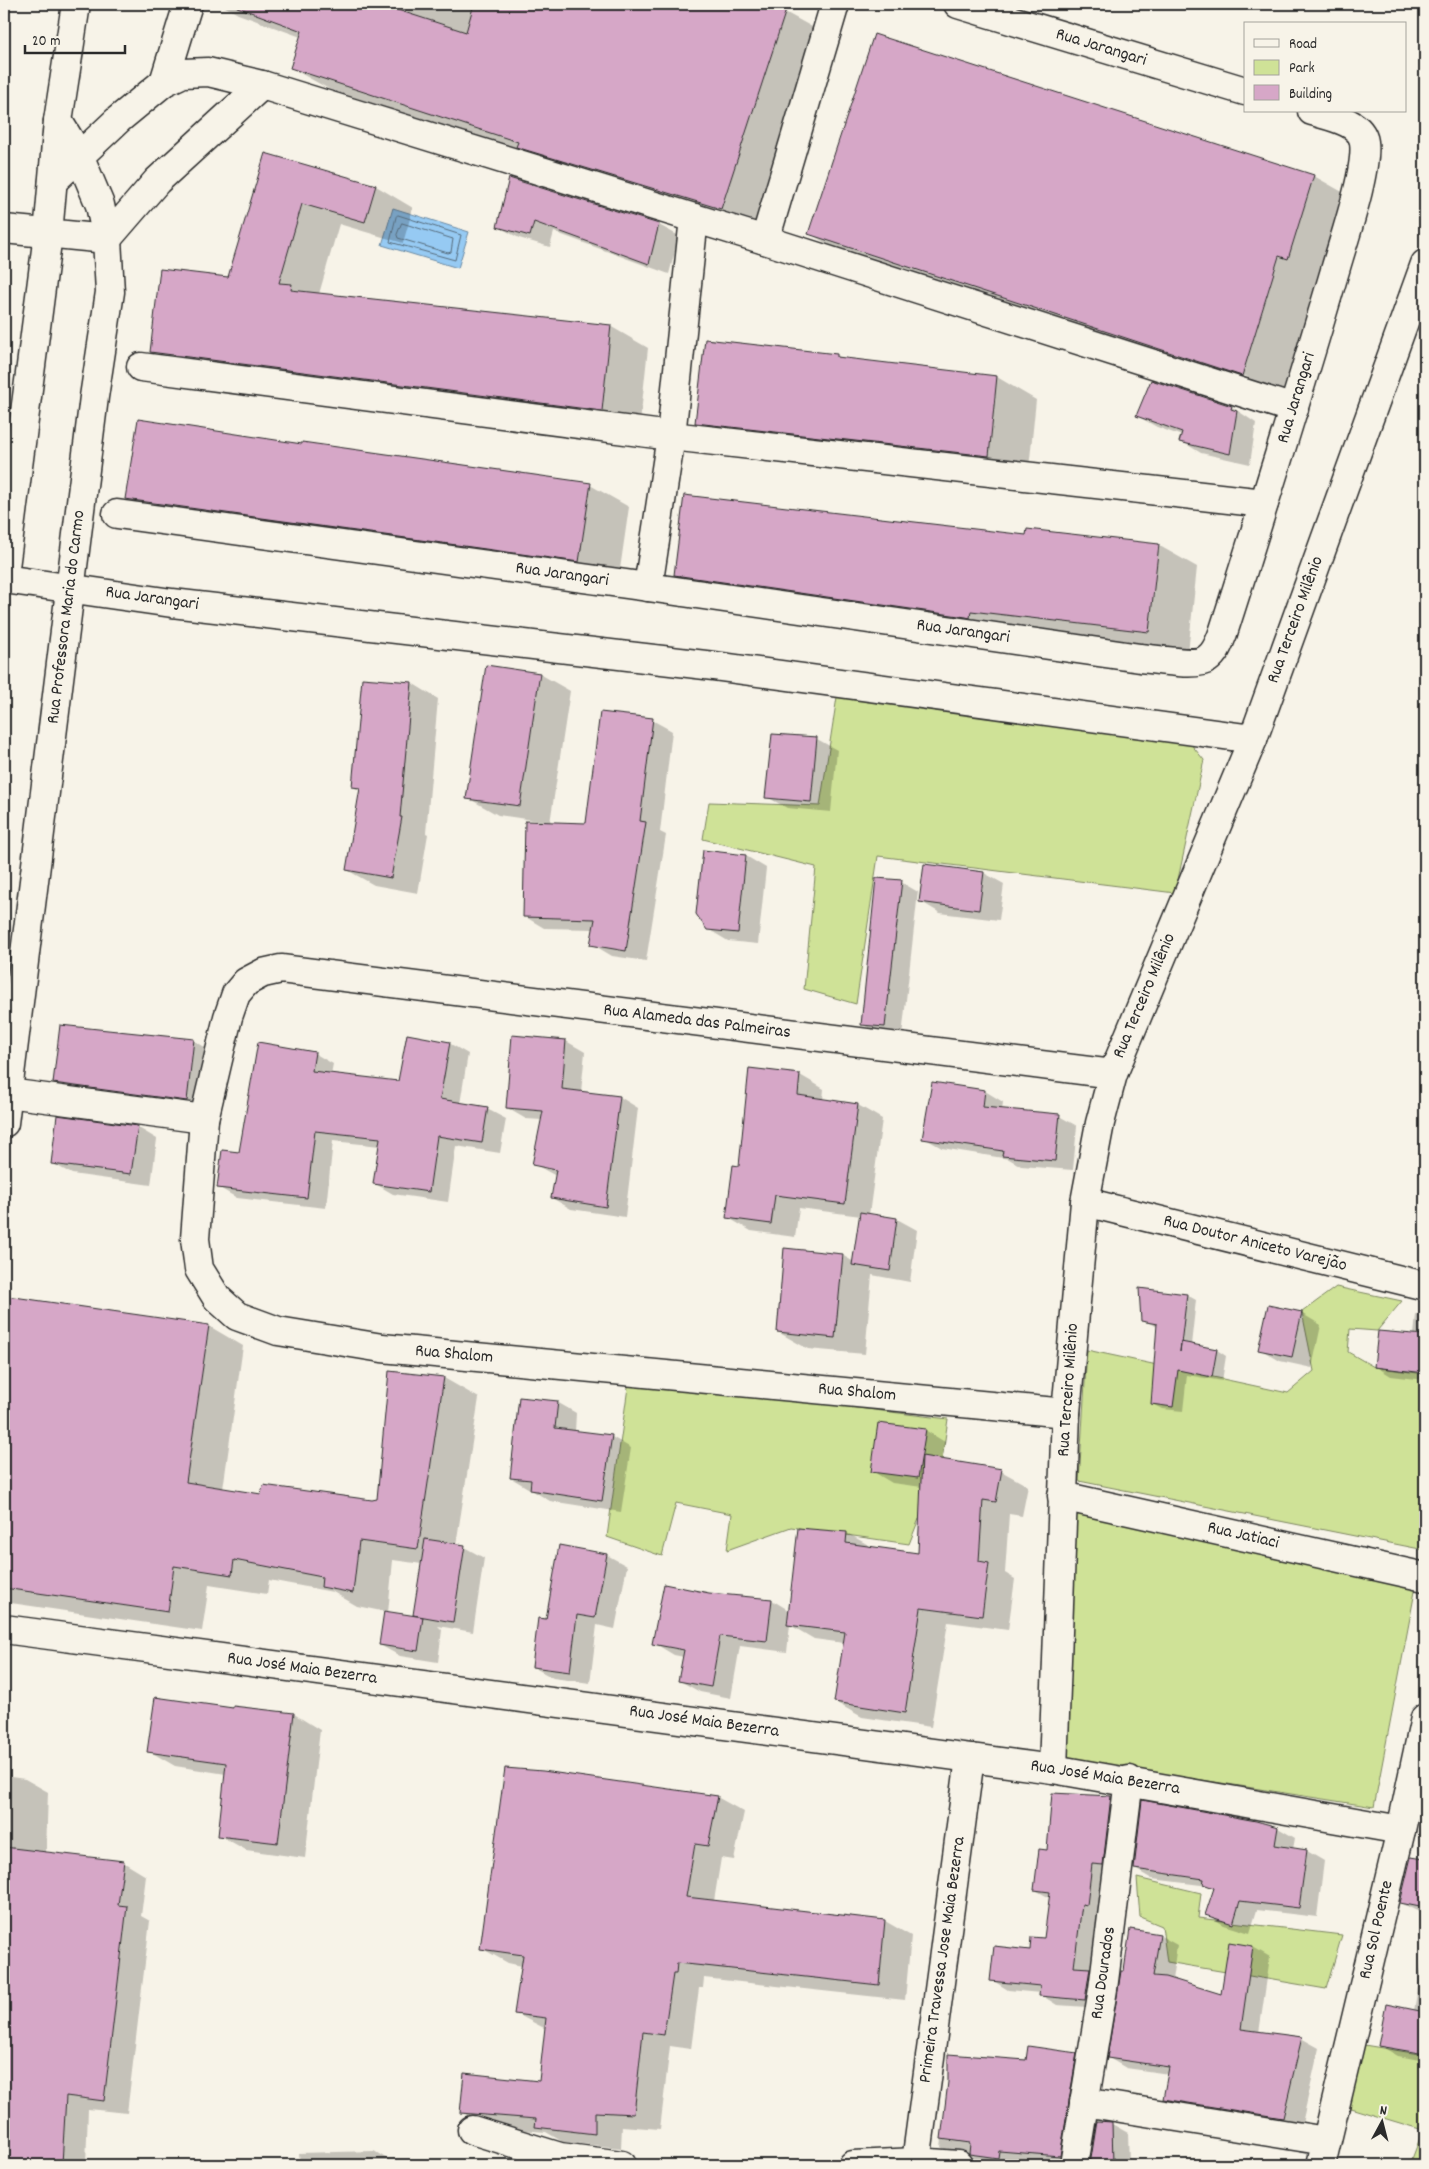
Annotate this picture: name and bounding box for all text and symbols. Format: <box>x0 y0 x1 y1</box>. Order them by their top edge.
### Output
scale bar <box>25 22 125 54</box>
street label: Rua Jarangari <box>1052 22 1150 74</box>
legend <box>1244 22 1406 112</box>
text: 20 m <box>32 31 60 53</box>
text: Road <box>1289 34 1317 56</box>
text: Park <box>1289 58 1315 80</box>
text: Building <box>1289 84 1332 106</box>
street label: Rua Jarangari <box>1271 349 1323 447</box>
street label: Rua Professora Maria do Carmo <box>41 509 93 725</box>
street label: Rua Terceiro Milênio <box>1261 553 1331 687</box>
street label: Rua Jarangari <box>514 556 610 594</box>
street label: Rua Jarangari <box>104 580 200 618</box>
street label: Rua Jarangari <box>915 613 1011 651</box>
street label: Rua Terceiro Milênio <box>1107 930 1183 1062</box>
street label: Rua Alameda das Palmeiras <box>602 998 792 1046</box>
street label: Rua Doutor Aniceto Varejão <box>1161 1209 1349 1279</box>
street label: Rua Terceiro Milênio <box>1052 1322 1086 1458</box>
street label: Rua Shalom <box>414 1339 494 1371</box>
street label: Rua Shalom <box>817 1377 897 1409</box>
street label: Rua Jatiaci <box>1205 1516 1281 1556</box>
street label: Rua José Maia Bezerra <box>226 1646 379 1692</box>
street label: Rua José Maia Bezerra <box>628 1699 781 1745</box>
street label: Rua José Maia Bezerra <box>1028 1754 1182 1802</box>
street label: Primeira Travessa Jose Maia Bezerra <box>913 1835 973 2085</box>
street label: Rua Sol Poente <box>1354 1878 1400 1982</box>
street label: Rua Dourados <box>1085 1925 1123 2021</box>
north arrow <box>1356 2096 1406 2146</box>
text: N <box>1379 2101 1388 2121</box>

